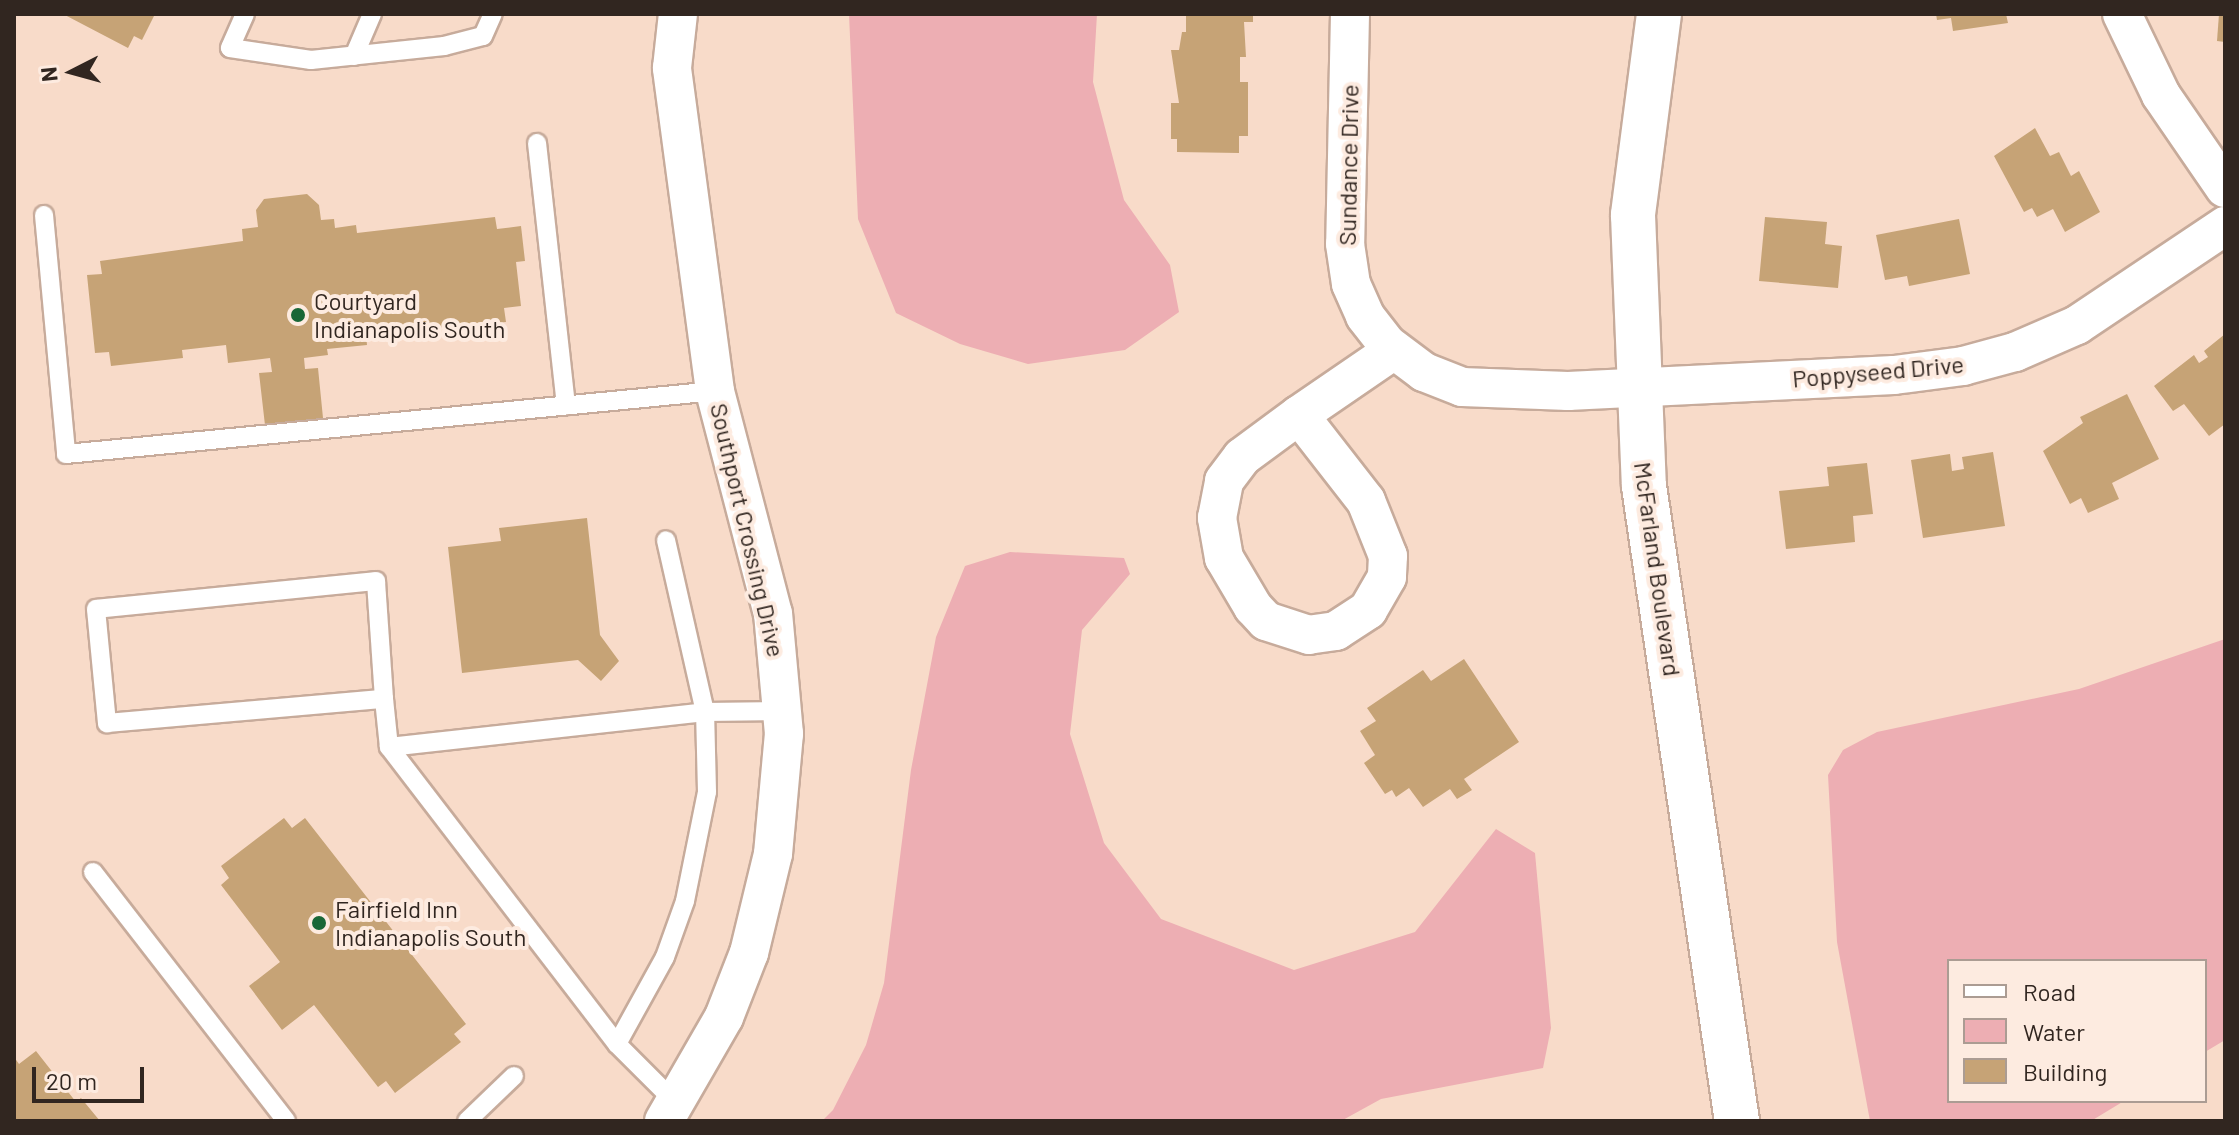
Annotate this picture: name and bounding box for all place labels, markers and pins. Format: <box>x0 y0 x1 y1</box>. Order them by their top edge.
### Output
place label: Courtyard Indianapolis South <box>314 287 505 343</box>
marker: Courtyard Indianapolis South <box>289 306 307 324</box>
place label: Fairfield Inn Indianapolis South <box>335 895 526 951</box>
marker: Fairfield Inn Indianapolis South <box>310 914 328 932</box>

